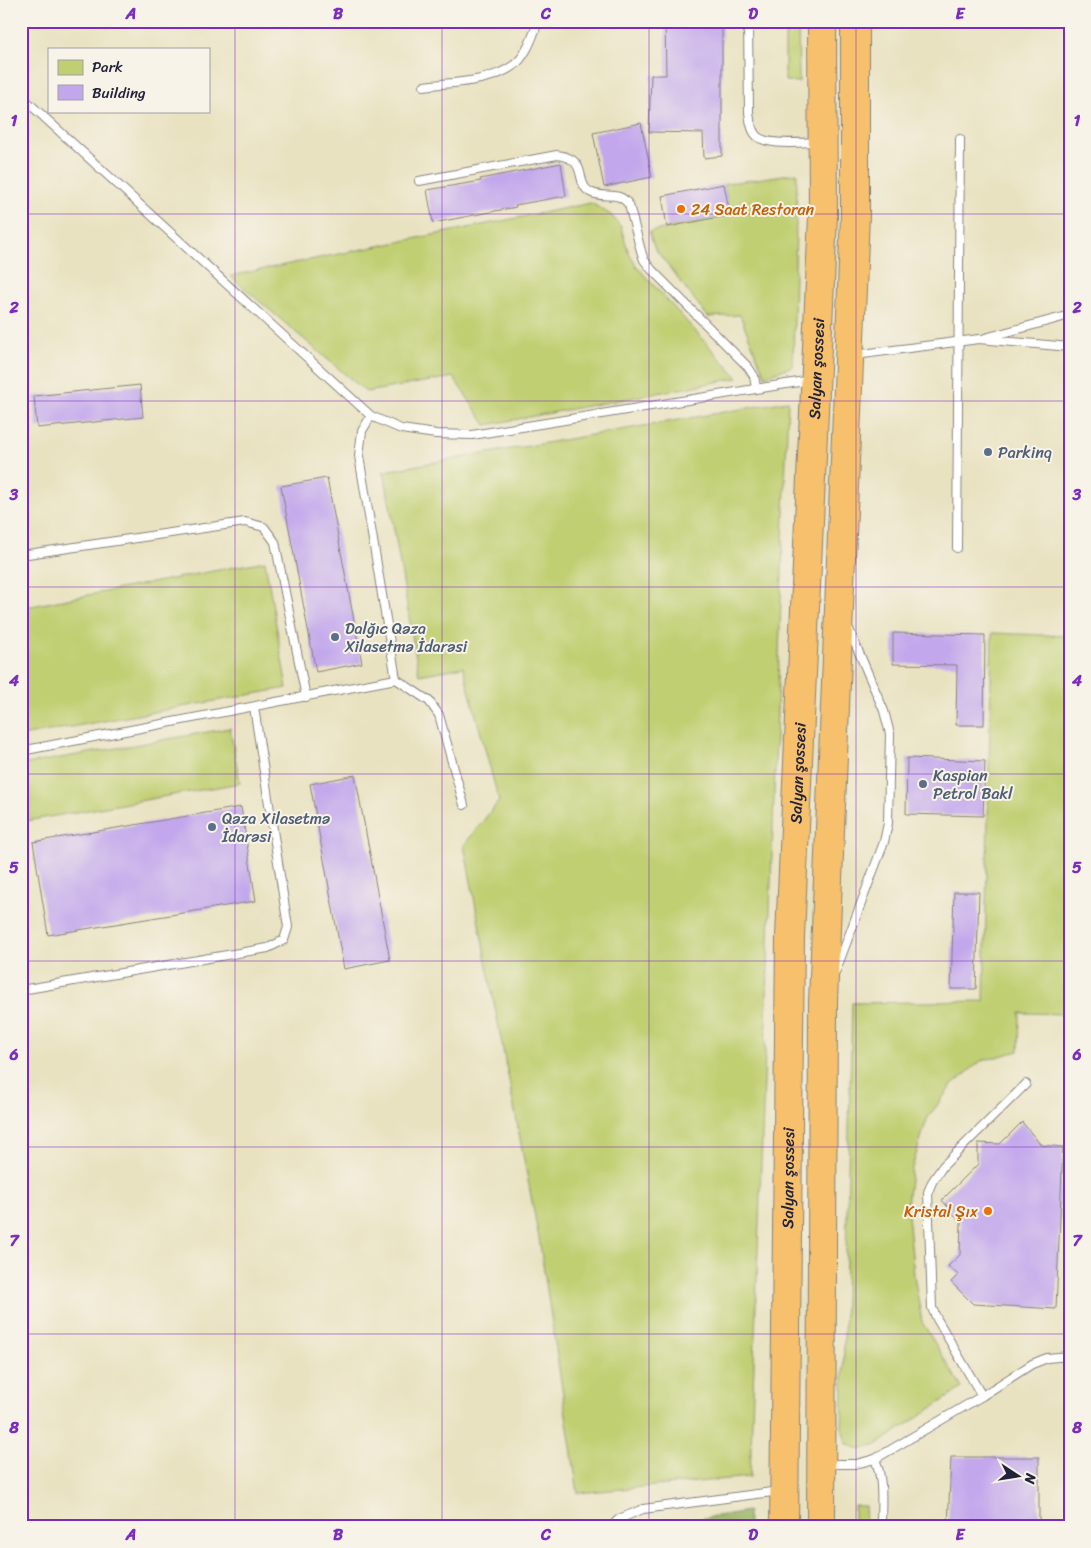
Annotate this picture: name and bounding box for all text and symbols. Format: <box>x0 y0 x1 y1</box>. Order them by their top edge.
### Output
text: A <box>125 0 136 28</box>
text: B <box>333 0 344 28</box>
text: C <box>540 0 552 28</box>
text: D <box>748 0 758 28</box>
text: E <box>956 0 966 28</box>
legend <box>48 48 210 112</box>
text: Park <box>92 54 123 80</box>
text: Building <box>92 80 146 106</box>
text: 1 <box>11 106 18 135</box>
text: 1 <box>1074 106 1081 135</box>
place label: 24 Saat Restoran <box>691 195 815 224</box>
marker: 24 Saat Restoran <box>675 203 687 215</box>
text: 2 <box>8 293 19 322</box>
text: 2 <box>1071 293 1082 322</box>
street label: Salyan şossesi <box>799 317 833 420</box>
place label: Parkinq <box>998 438 1052 467</box>
marker: Parkinq <box>982 446 994 458</box>
text: 3 <box>9 480 19 509</box>
text: 3 <box>1072 480 1082 509</box>
place label: Dalğıc Qəza Xilasetmə İdarəsi <box>344 614 468 661</box>
marker: Dalğıc Qəza Xilasetmə İdarəsi <box>329 631 341 643</box>
text: 4 <box>8 666 19 695</box>
text: 4 <box>1071 666 1082 695</box>
street label: Salyan şossesi <box>781 721 814 824</box>
place label: Kaspian Petrol Bakl <box>933 761 1013 808</box>
marker: Kaspian Petrol Bakl <box>917 778 929 790</box>
place label: Qəza Xilasetmə İdarəsi <box>221 804 330 851</box>
marker: Qəza Xilasetmə İdarəsi <box>206 821 218 833</box>
text: 5 <box>9 853 19 882</box>
text: 5 <box>1072 853 1082 882</box>
text: 6 <box>8 1040 19 1069</box>
text: 6 <box>1071 1040 1082 1069</box>
street label: Salyan şossesi <box>773 1127 803 1229</box>
place label: Kristal Şıx <box>904 1197 979 1226</box>
marker: Kristal Şıx <box>982 1205 994 1217</box>
text: 7 <box>9 1226 20 1255</box>
text: 7 <box>1072 1226 1083 1255</box>
text: 8 <box>8 1413 19 1442</box>
text: 8 <box>1071 1413 1082 1442</box>
north arrow <box>994 1450 1044 1500</box>
text: N <box>1017 1470 1044 1486</box>
text: A <box>125 1520 136 1548</box>
text: B <box>333 1520 344 1548</box>
text: C <box>540 1520 552 1548</box>
text: D <box>748 1520 758 1548</box>
text: E <box>956 1520 966 1548</box>

